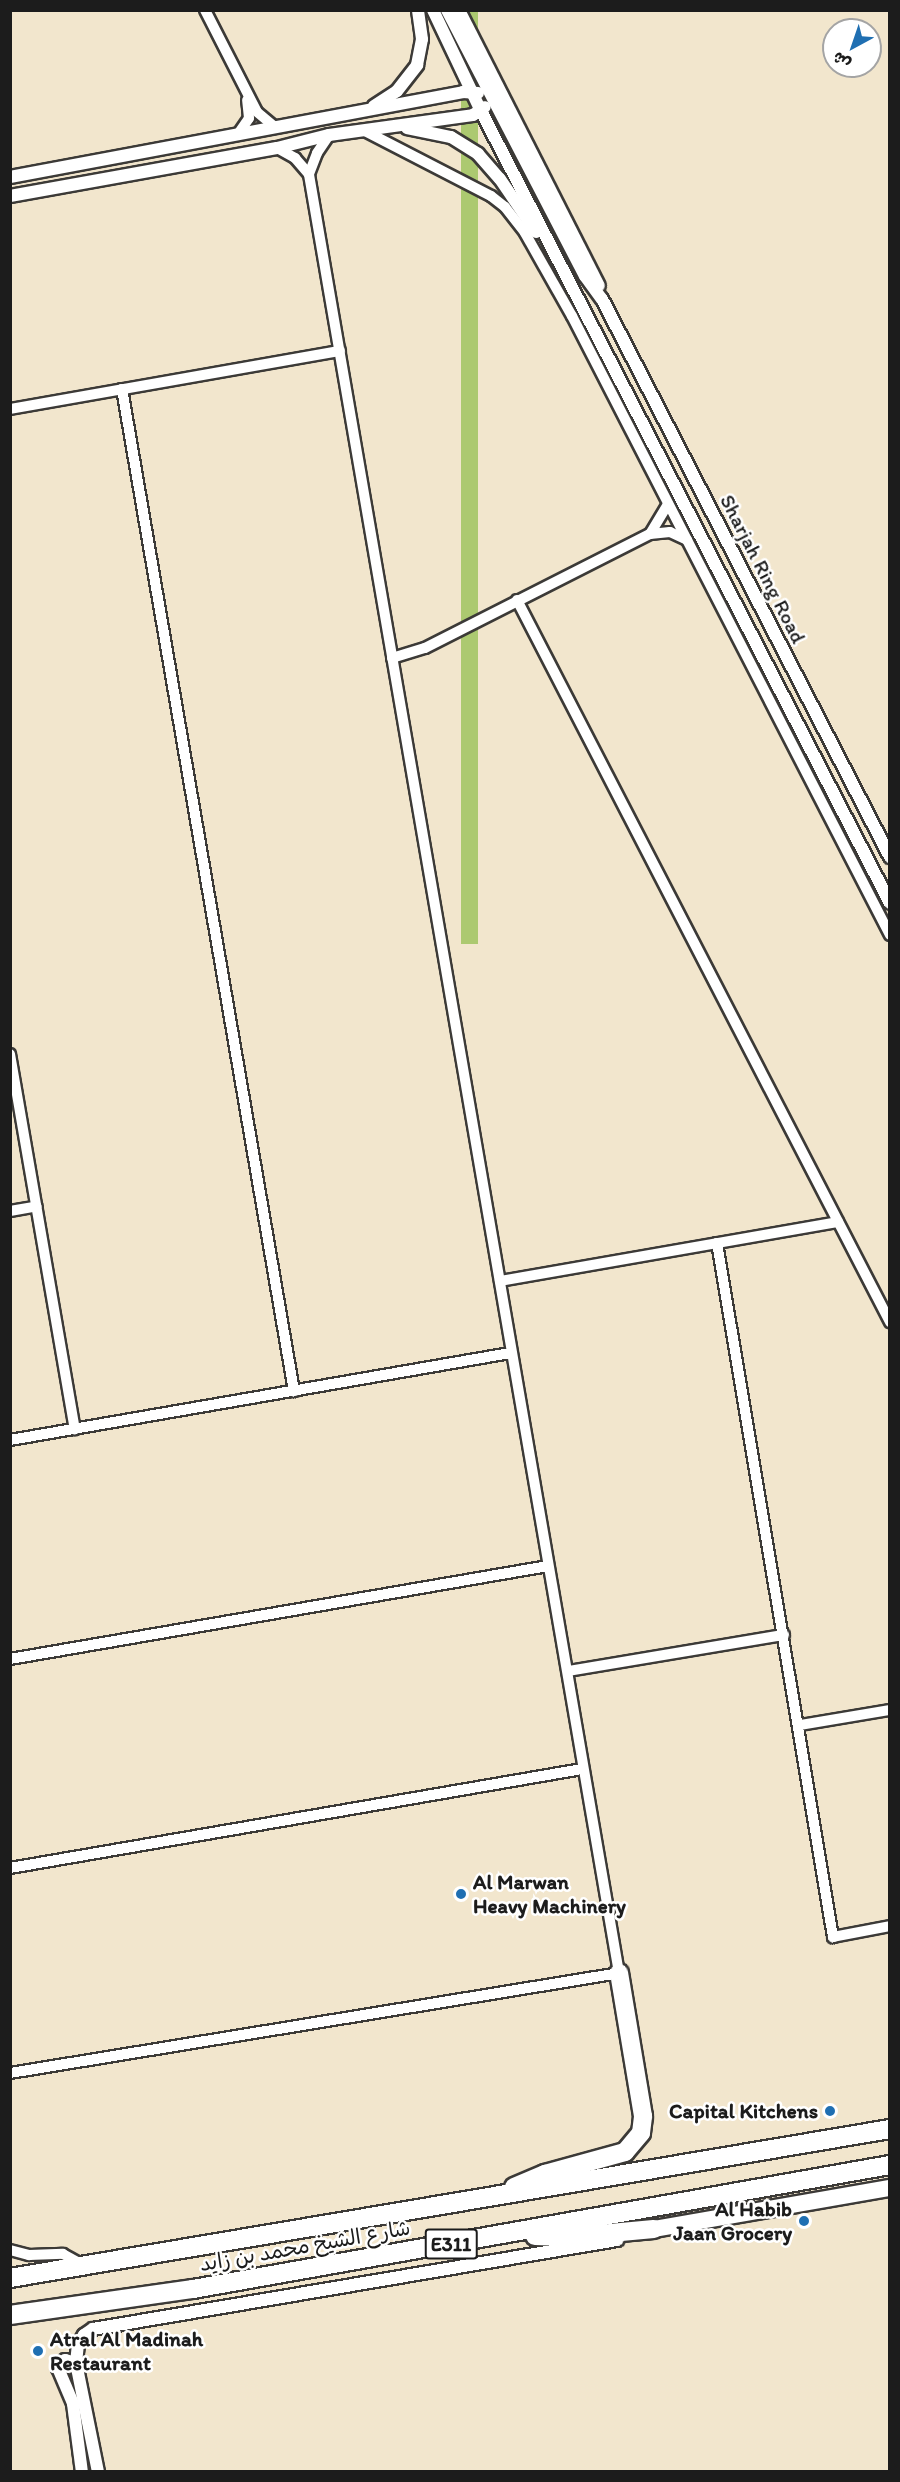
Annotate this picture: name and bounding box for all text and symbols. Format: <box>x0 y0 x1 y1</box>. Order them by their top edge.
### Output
north arrow <box>822 18 882 78</box>
text: ش <box>829 48 854 74</box>
street label: Sharjah Ring Road <box>715 490 811 648</box>
place label: Al Marwan Heavy Machinery <box>473 1869 626 1919</box>
marker: Al Marwan Heavy Machinery <box>454 1887 468 1901</box>
place label: Capital Kitchens <box>669 2098 818 2124</box>
marker: Capital Kitchens <box>823 2104 837 2118</box>
place label: Al Habib Jaan Grocery <box>673 2196 792 2246</box>
marker: Al Habib Jaan Grocery <box>797 2214 811 2228</box>
street label: شارع الشيخ محمد بن زايد <box>198 2215 412 2277</box>
road number: E311 <box>424 2227 478 2261</box>
place label: Atral Al Madinah Restaurant <box>50 2326 203 2376</box>
marker: Atral Al Madinah Restaurant <box>31 2344 45 2358</box>

